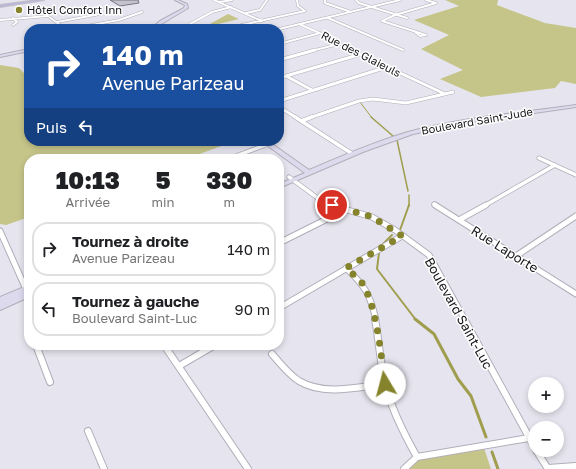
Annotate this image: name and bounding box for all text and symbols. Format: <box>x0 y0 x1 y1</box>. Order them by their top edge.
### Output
place label: Hôtel Comfort Inn <box>27 3 122 16</box>
marker: Hôtel Comfort Inn <box>14 5 24 15</box>
street label: Rue des Glaieuls <box>319 28 403 79</box>
text: 140 m <box>102 38 184 71</box>
icon: right <box>36 40 88 92</box>
text: Avenue Parizeau <box>102 72 244 94</box>
street label: Boulevard Saint-Jude <box>420 104 534 137</box>
icon: left <box>75 116 97 138</box>
text: Puis <box>36 118 67 136</box>
text: 10:13 <box>56 165 120 194</box>
text: 5 <box>156 165 171 194</box>
text: 330 <box>206 165 252 194</box>
pin <box>315 188 349 222</box>
text: Arrivée <box>66 194 110 210</box>
text: min <box>152 194 175 210</box>
text: m <box>224 194 235 210</box>
icon: arrive <box>321 194 343 216</box>
street label: Rue Laporte <box>469 222 541 276</box>
text: Tournez à droite <box>72 232 189 250</box>
icon: right <box>38 238 60 260</box>
text: 140 m <box>227 240 270 258</box>
text: Avenue Parizeau <box>72 250 175 266</box>
street label: Boulevard Saint-Luc <box>422 254 496 372</box>
text: Tournez à gauche <box>72 292 199 310</box>
icon: left <box>38 298 60 320</box>
text: 90 m <box>235 300 270 318</box>
text: Boulevard Saint-Luc <box>72 310 197 326</box>
position arrow <box>364 363 406 405</box>
map controls <box>528 377 564 457</box>
button: + <box>528 377 564 413</box>
button: − <box>528 421 564 457</box>

